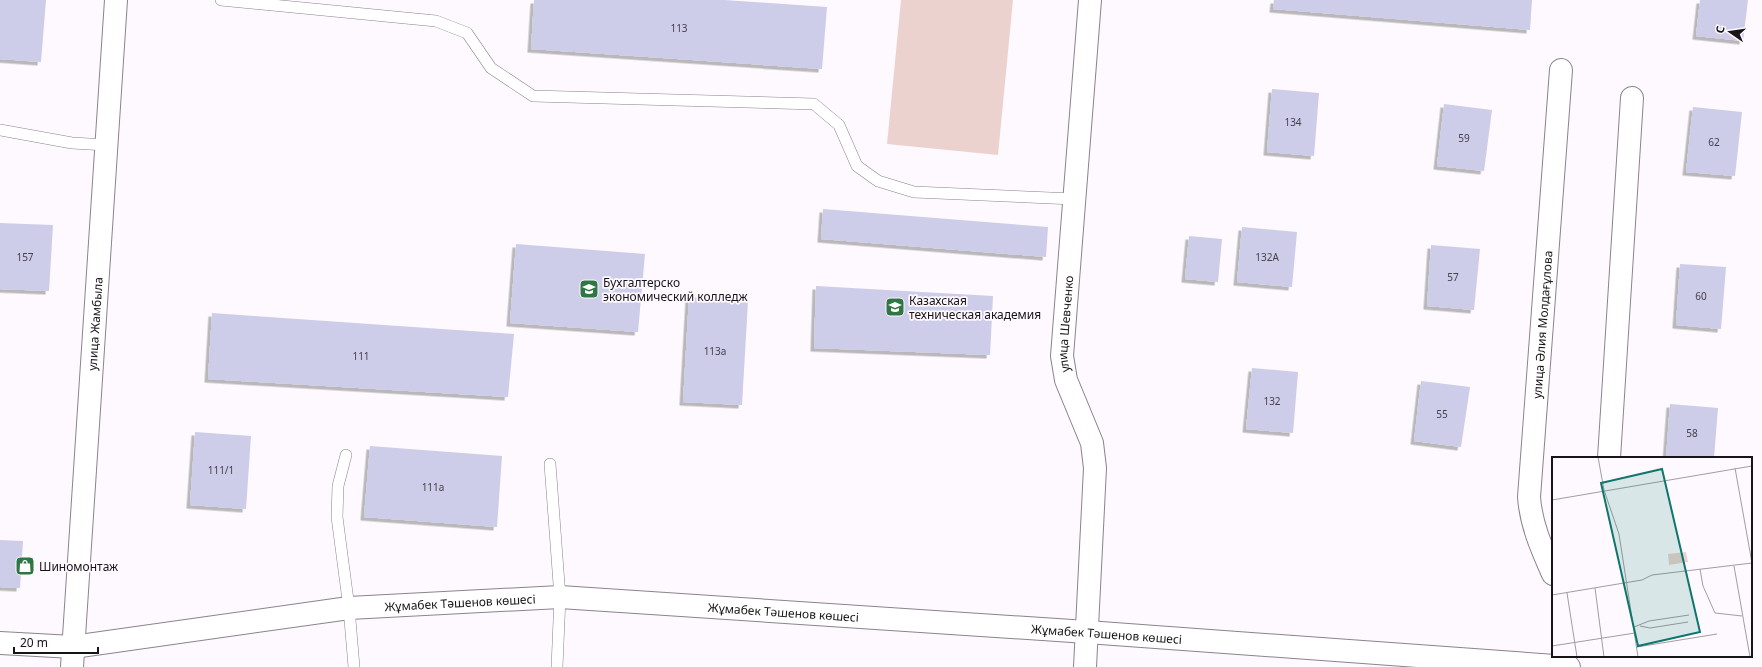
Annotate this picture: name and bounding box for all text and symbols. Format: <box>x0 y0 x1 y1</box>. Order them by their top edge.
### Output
north arrow <box>1710 12 1750 52</box>
house number: 113 <box>670 21 688 35</box>
text: С <box>1712 24 1728 35</box>
house number: 134 <box>1284 115 1302 129</box>
house number: 59 <box>1458 131 1470 145</box>
house number: 62 <box>1708 135 1720 149</box>
house number: 157 <box>16 250 34 264</box>
house number: 132А <box>1255 250 1279 264</box>
street label: улица Әлия Молдағұлова <box>1528 250 1556 399</box>
house number: 57 <box>1447 270 1459 284</box>
place label: Бухгалтерско экономический колледж <box>603 274 748 305</box>
street label: улица Шевченко <box>1053 275 1077 374</box>
street label: улица Жамбыла <box>83 276 106 371</box>
school or university icon: Бухгалтерско экономический колледж <box>578 278 600 300</box>
house number: 60 <box>1695 289 1707 303</box>
place label: Казахская техническая академия <box>909 292 1041 323</box>
school or university icon: Казахская техническая академия <box>884 296 906 318</box>
house number: 113а <box>704 344 726 358</box>
house number: 111 <box>352 349 370 363</box>
house number: 132 <box>1263 394 1281 408</box>
house number: 55 <box>1436 407 1448 421</box>
house number: 58 <box>1686 426 1698 440</box>
inset map <box>1552 457 1752 657</box>
house number: 111/1 <box>208 463 234 477</box>
house number: 111а <box>422 480 444 494</box>
shop icon: Шиномонтаж <box>14 555 36 577</box>
place label: Шиномонтаж <box>39 558 119 575</box>
street label: Жұмабек Тәшенов көшесі <box>384 590 536 615</box>
street label: Жұмабек Тәшенов көшесі <box>707 598 859 625</box>
street label: Жұмабек Тәшенов көшесі <box>1031 620 1183 647</box>
scale bar <box>14 629 98 655</box>
text: 20 m <box>20 634 48 651</box>

